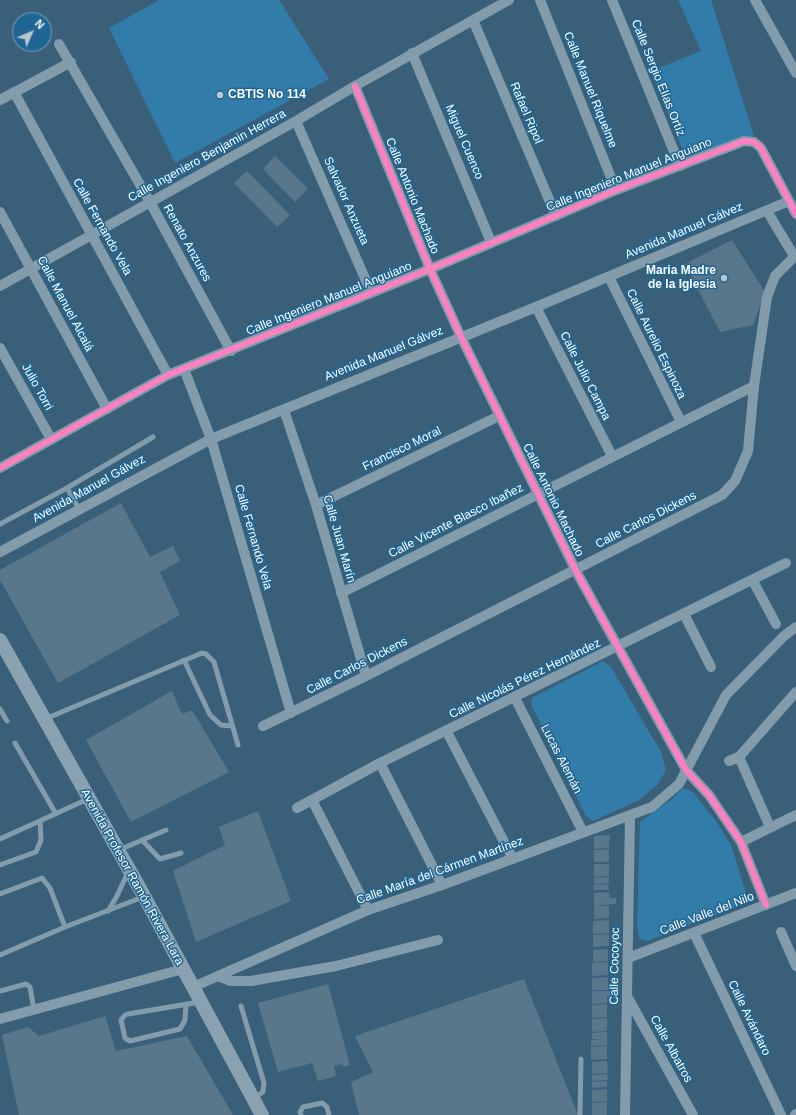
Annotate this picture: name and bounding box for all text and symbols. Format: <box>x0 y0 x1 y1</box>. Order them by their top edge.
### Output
north arrow <box>12 12 52 52</box>
text: N <box>33 17 47 31</box>
street label: Calle Sergio Elías Ortíz <box>628 17 688 139</box>
street label: Calle Manuel Riquelme <box>560 30 620 150</box>
street label: Rafael Ripol <box>507 80 545 146</box>
place label: CBTIS No 114 <box>228 88 306 102</box>
marker: CBTIS No 114 <box>215 90 225 100</box>
street label: Miguel Cuenco <box>442 102 486 182</box>
street label: Calle Ingeniero Benjamin Herrera <box>126 107 288 205</box>
street label: Calle Ingeniero Manuel Anguiano <box>544 135 714 215</box>
street label: Calle Antonio Machado <box>382 136 442 256</box>
street label: Salvador Anzueta <box>320 155 372 247</box>
street label: Calle Fernando Vela <box>69 176 135 278</box>
street label: Avenida Manuel Gálvez <box>623 200 745 262</box>
street label: Renato Anzures <box>160 202 214 284</box>
street label: Calle Manuel Alcalá <box>34 254 96 354</box>
street label: Calle Ingeniero Manuel Anguiano <box>244 259 414 339</box>
place label: Maria Madre de la Iglesia <box>646 264 716 292</box>
marker: Maria Madre de la Iglesia <box>719 273 729 283</box>
street label: Calle Aurelio Espinoza <box>623 287 689 401</box>
street label: Avenida Manuel Gálvez <box>323 324 445 384</box>
street label: Calle Julio Campa <box>556 329 614 423</box>
street label: Julio Torri <box>18 361 56 413</box>
street label: Francisco Moral <box>360 424 444 474</box>
street label: Calle Antonio Machado <box>519 441 587 559</box>
street label: Avenida Manuel Gálvez <box>30 452 148 526</box>
street label: Calle Vicente Blasco Ibañez <box>386 481 526 561</box>
street label: Calle Fernando Vela <box>231 483 275 591</box>
street label: Calle Carlos Dickens <box>593 488 699 552</box>
street label: Calle Juan Marín <box>320 493 358 585</box>
street label: Calle Carlos Dickens <box>304 634 410 698</box>
street label: Calle Nicolás Pérez Hernández <box>447 636 603 722</box>
street label: Lucas Alemán <box>537 722 585 796</box>
street label: Avenida Profesor Ramón Rivera Lara <box>77 786 187 968</box>
street label: Calle María del Cármen Martínez <box>355 834 525 908</box>
street label: Calle Valle del Nilo <box>658 889 756 939</box>
street label: Calle Cocoyoc <box>607 927 623 1005</box>
street label: Calle Avándaro <box>725 978 773 1058</box>
street label: Calle Albatros <box>647 1013 695 1085</box>

